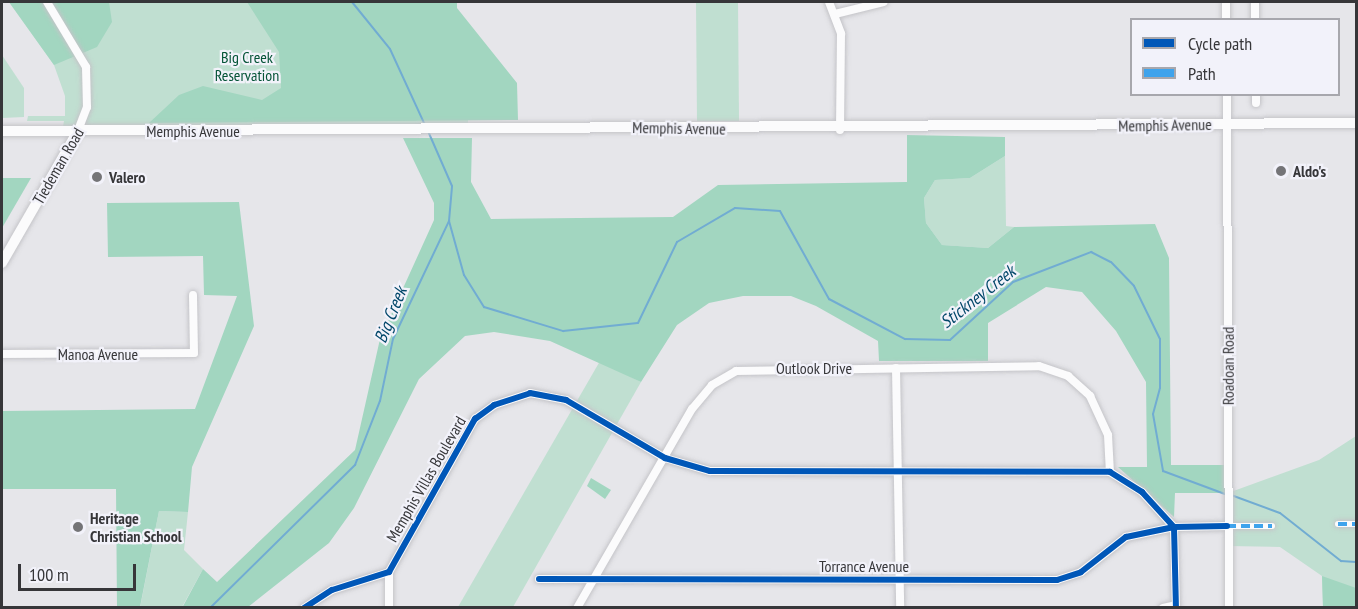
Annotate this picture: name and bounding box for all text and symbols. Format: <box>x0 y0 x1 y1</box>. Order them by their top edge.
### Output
legend <box>1130 18 1340 96</box>
text: Cycle path <box>1188 32 1252 55</box>
park label: Big Creek Reservation <box>215 47 279 85</box>
text: Path <box>1188 62 1216 85</box>
street label: Memphis Avenue <box>1118 115 1212 135</box>
street label: Memphis Avenue <box>632 118 726 138</box>
street label: Memphis Avenue <box>146 121 240 141</box>
street label: Tiedeman Road <box>28 124 88 208</box>
place label: Aldo's <box>1293 161 1326 181</box>
marker: Aldo's <box>1274 164 1288 178</box>
place label: Valero <box>109 167 145 187</box>
marker: Valero <box>90 170 104 184</box>
water label: Stickney Creek <box>936 261 1020 333</box>
water label: Big Creek <box>370 284 412 346</box>
street label: Roadoan Road <box>1218 327 1238 405</box>
street label: Manoa Avenue <box>58 344 138 364</box>
street label: Outlook Drive <box>776 358 852 378</box>
street label: Memphis Villas Boulevard <box>382 413 470 545</box>
place label: Heritage Christian School <box>90 508 182 546</box>
marker: Heritage Christian School <box>71 520 85 534</box>
scale bar <box>21 552 140 590</box>
street label: Torrance Avenue <box>819 556 909 576</box>
text: 100 m <box>29 563 69 586</box>

